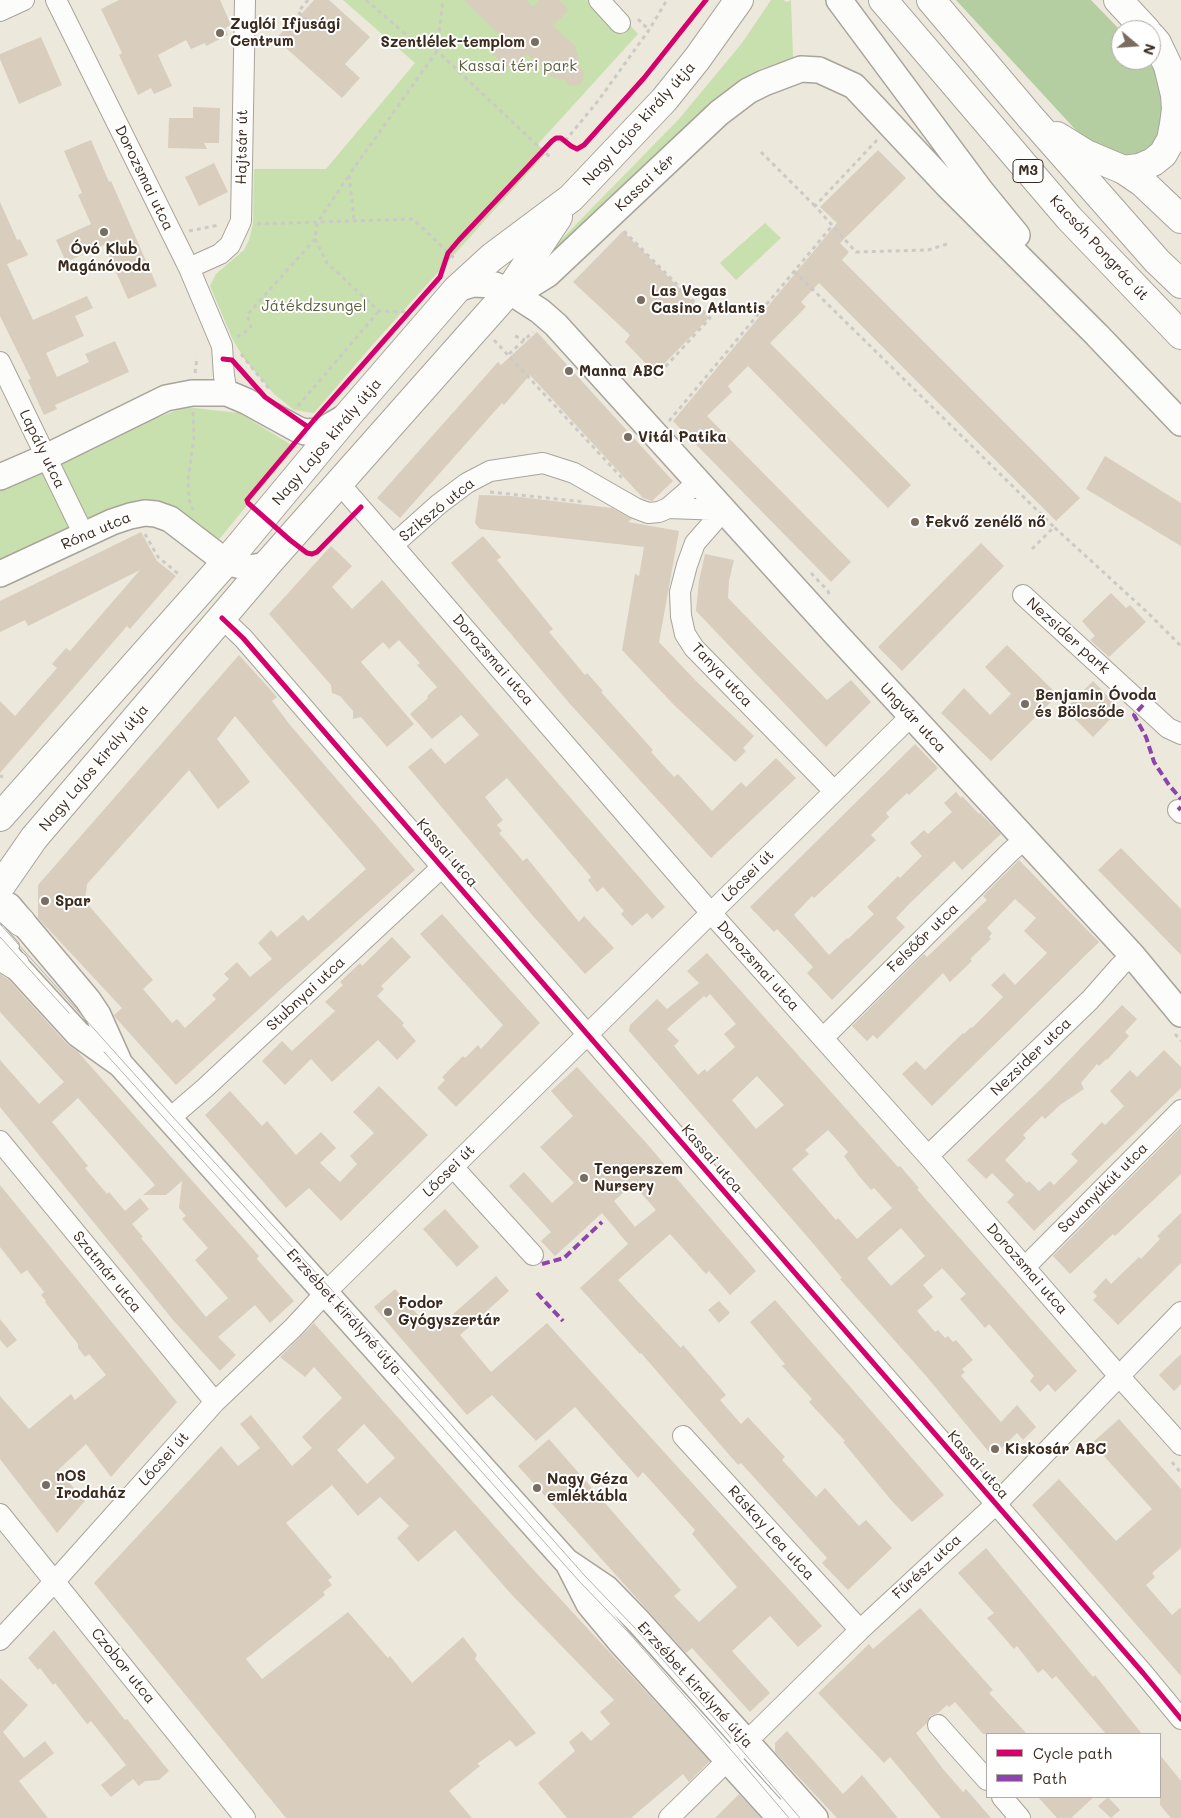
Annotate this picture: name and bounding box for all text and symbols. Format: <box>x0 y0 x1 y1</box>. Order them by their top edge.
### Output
place label: Zuglói Ifjusági Centrum <box>230 15 341 50</box>
north arrow <box>1111 20 1161 70</box>
marker: Zuglói Ifjusági Centrum <box>214 27 226 39</box>
place label: Szentlélek-templom <box>381 33 525 51</box>
marker: Szentlélek-templom <box>529 36 541 48</box>
text: N <box>1139 41 1160 57</box>
park label: Kassai téri park <box>459 57 577 75</box>
street label: Nagy Lajos király útja <box>579 59 699 189</box>
street label: Hajtsár út <box>232 109 252 185</box>
street label: Dorozsmai utca <box>111 122 177 234</box>
street label: Kassai tér <box>611 151 679 215</box>
road number: M3 <box>1013 160 1043 182</box>
street label: Kacsóh Pongrác út <box>1046 192 1152 304</box>
marker: Óvó Klub Magánóvoda <box>98 226 110 238</box>
place label: Óvó Klub Magánóvoda <box>57 240 151 275</box>
place label: Las Vegas Casino Atlantis <box>651 282 765 317</box>
marker: Las Vegas Casino Atlantis <box>635 294 647 306</box>
park label: Játékdzsungel <box>262 297 366 315</box>
place label: Manna ABC <box>579 362 664 380</box>
marker: Manna ABC <box>563 365 575 377</box>
street label: Nagy Lajos király útja <box>269 375 385 509</box>
street label: Lapály utca <box>15 407 69 491</box>
place label: Vitál Patika <box>638 428 727 446</box>
marker: Vitál Patika <box>622 431 634 443</box>
street label: Szikszó utca <box>396 474 478 546</box>
street label: Róna utca <box>58 508 134 554</box>
place label: Fekvő zenélő nő <box>925 513 1046 531</box>
marker: Fekvő zenélő nő <box>909 516 921 528</box>
street label: Nezsider park <box>1023 594 1113 678</box>
street label: Dorozsmai utca <box>449 611 537 709</box>
street label: Tanya utca <box>688 639 756 711</box>
street label: Ungvár utca <box>876 679 950 757</box>
place label: Benjamin Óvoda és Bölcsőde <box>1035 686 1157 721</box>
marker: Benjamin Óvoda és Bölcsőde <box>1019 698 1031 710</box>
street label: Nagy Lajos király útja <box>36 701 152 835</box>
street label: Kassai utca <box>412 815 482 891</box>
street label: Lőcsei út <box>718 846 778 906</box>
place label: Spar <box>55 892 91 910</box>
marker: Spar <box>39 895 51 907</box>
street label: Felsőőr utca <box>884 900 962 976</box>
street label: Dorozsmai utca <box>713 917 803 1015</box>
street label: Stubnyai utca <box>263 953 349 1035</box>
street label: Nezsider utca <box>987 1014 1075 1100</box>
street label: Kassai utca <box>677 1121 747 1197</box>
street label: Savanyúkút utca <box>1054 1139 1152 1237</box>
street label: Lőcsei út <box>419 1141 479 1201</box>
place label: Tengerszem Nursery <box>594 1160 683 1195</box>
marker: Tengerszem Nursery <box>578 1172 590 1184</box>
street label: Dorozsmai utca <box>983 1220 1071 1318</box>
street label: Szatmár utca <box>69 1228 145 1316</box>
street label: Erzsébet királyné útja <box>282 1245 406 1379</box>
place label: Fodor Gyógyszertár <box>398 1294 500 1329</box>
marker: Fodor Gyógyszertár <box>382 1306 394 1318</box>
street label: Kassai utca <box>943 1427 1013 1503</box>
street label: Lőcsei út <box>135 1428 193 1490</box>
place label: Kiskosár ABC <box>1005 1440 1106 1458</box>
marker: Kiskosár ABC <box>989 1443 1001 1455</box>
place label: nOS Irodaház <box>56 1467 126 1502</box>
place label: Nagy Géza emléktábla <box>547 1470 628 1505</box>
marker: nOS Irodaház <box>40 1479 52 1491</box>
marker: Nagy Géza emléktábla <box>531 1482 543 1494</box>
street label: Ráskay Lea utca <box>724 1482 818 1584</box>
street label: Fűrész utca <box>889 1531 965 1603</box>
street label: Erzsébet királyné útja <box>633 1618 757 1752</box>
street label: Czobor utca <box>87 1625 159 1707</box>
legend <box>986 1733 1161 1798</box>
text: Cycle path <box>1033 1743 1112 1763</box>
text: Path <box>1033 1768 1067 1788</box>

